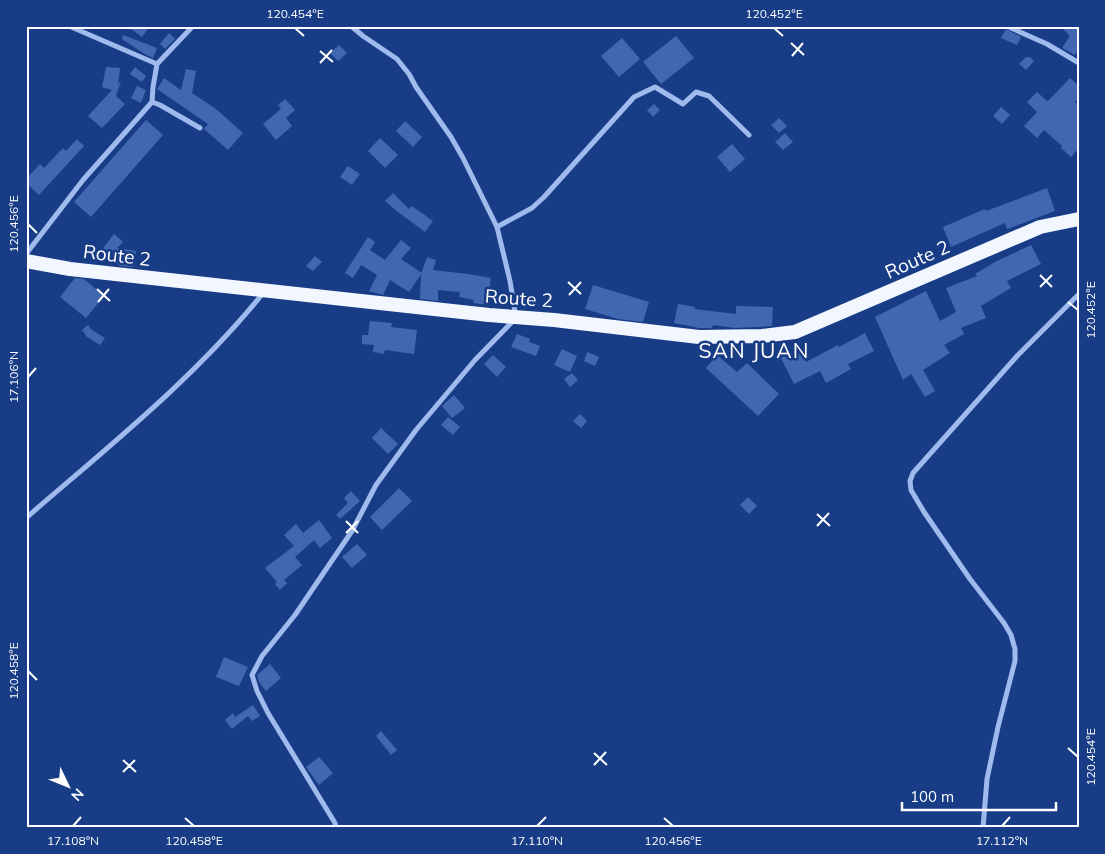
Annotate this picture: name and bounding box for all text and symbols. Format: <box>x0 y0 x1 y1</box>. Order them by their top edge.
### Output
text: 120.454°E <box>266 6 324 21</box>
text: 120.452°E <box>745 6 803 21</box>
text: 120.456°E <box>6 195 21 253</box>
street label: Route 2 <box>881 234 953 284</box>
street label: Route 2 <box>82 239 152 271</box>
text: 120.452°E <box>1083 281 1098 339</box>
street label: Route 2 <box>484 284 554 312</box>
district label: SAN JUAN <box>699 337 809 363</box>
text: 17.106°N <box>6 351 21 403</box>
text: 120.458°E <box>6 642 21 700</box>
text: 120.454°E <box>1083 728 1098 786</box>
north arrow <box>42 762 92 812</box>
scale bar <box>902 779 1056 811</box>
text: N <box>67 785 88 805</box>
text: 100 m <box>910 787 954 806</box>
text: 17.108°N <box>47 833 99 848</box>
text: 120.458°E <box>165 833 223 848</box>
text: 17.110°N <box>511 833 563 848</box>
text: 120.456°E <box>644 833 702 848</box>
text: 17.112°N <box>976 833 1028 848</box>

